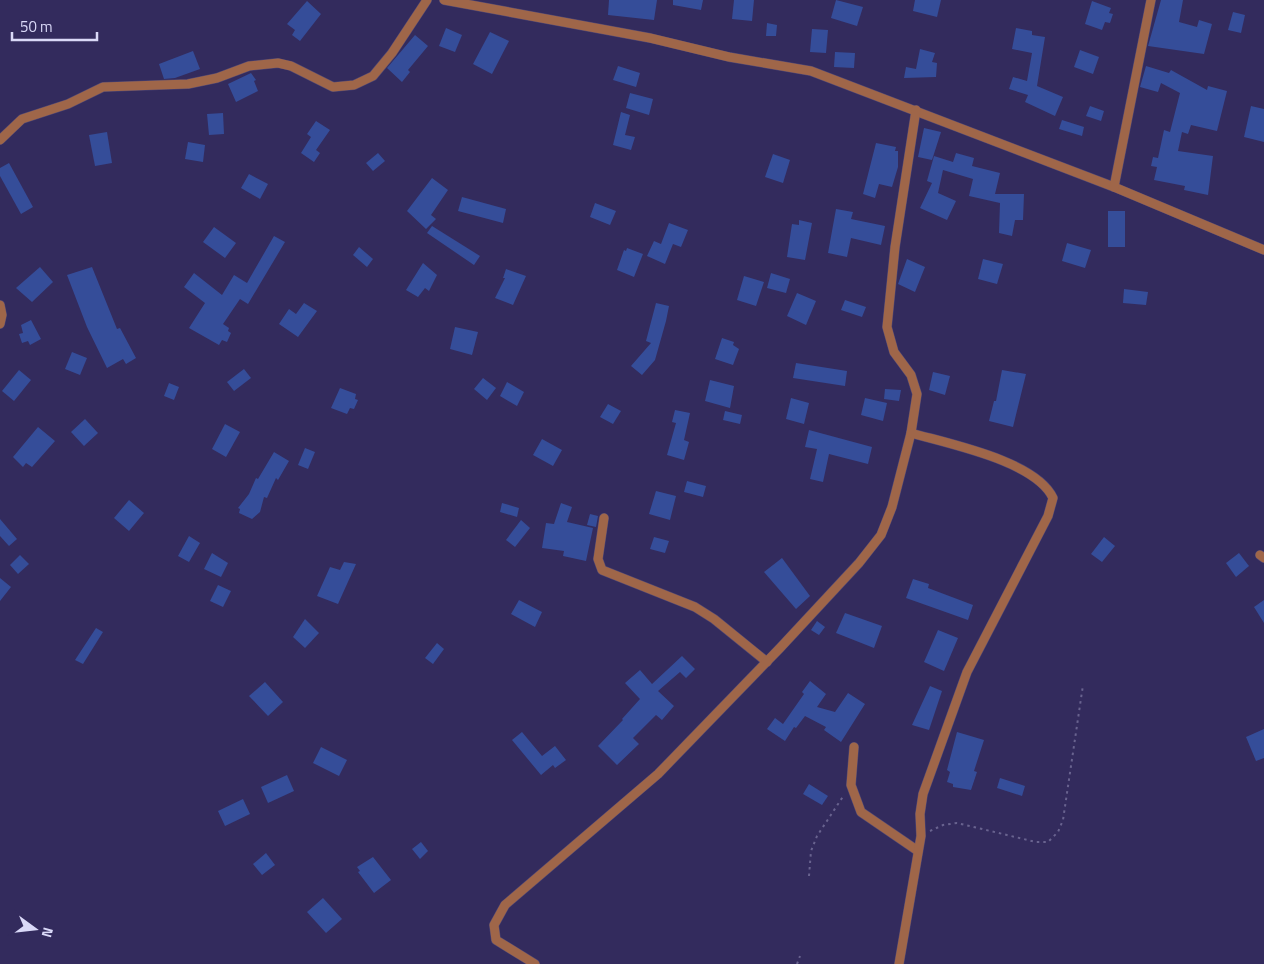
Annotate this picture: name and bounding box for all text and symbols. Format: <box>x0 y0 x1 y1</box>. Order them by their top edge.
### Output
scale bar <box>12 10 98 42</box>
text: 50 m <box>20 15 53 38</box>
north arrow <box>10 904 60 954</box>
text: N <box>37 925 59 940</box>

